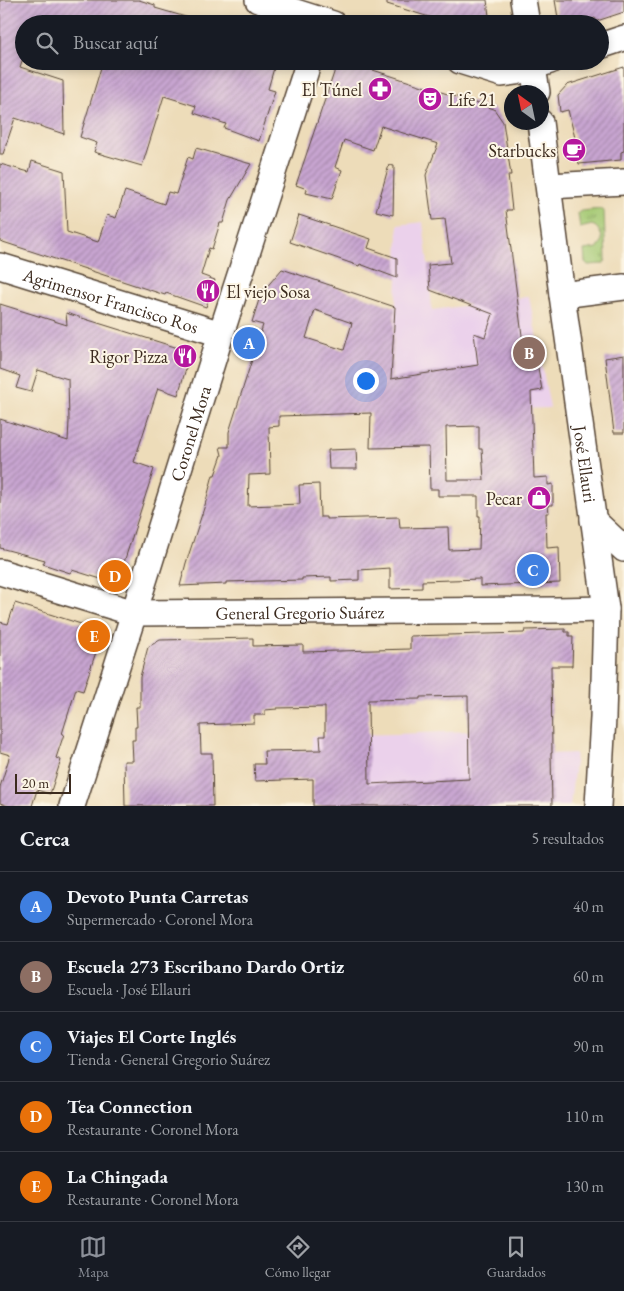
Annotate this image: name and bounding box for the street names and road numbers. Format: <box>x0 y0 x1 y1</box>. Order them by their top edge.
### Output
street label: Agrimensor Francisco Ros <box>19 262 202 338</box>
street label: Coronel Mora <box>164 382 216 484</box>
street label: José Ellauri <box>569 422 603 504</box>
street label: General Gregorio Suárez <box>215 600 384 624</box>

